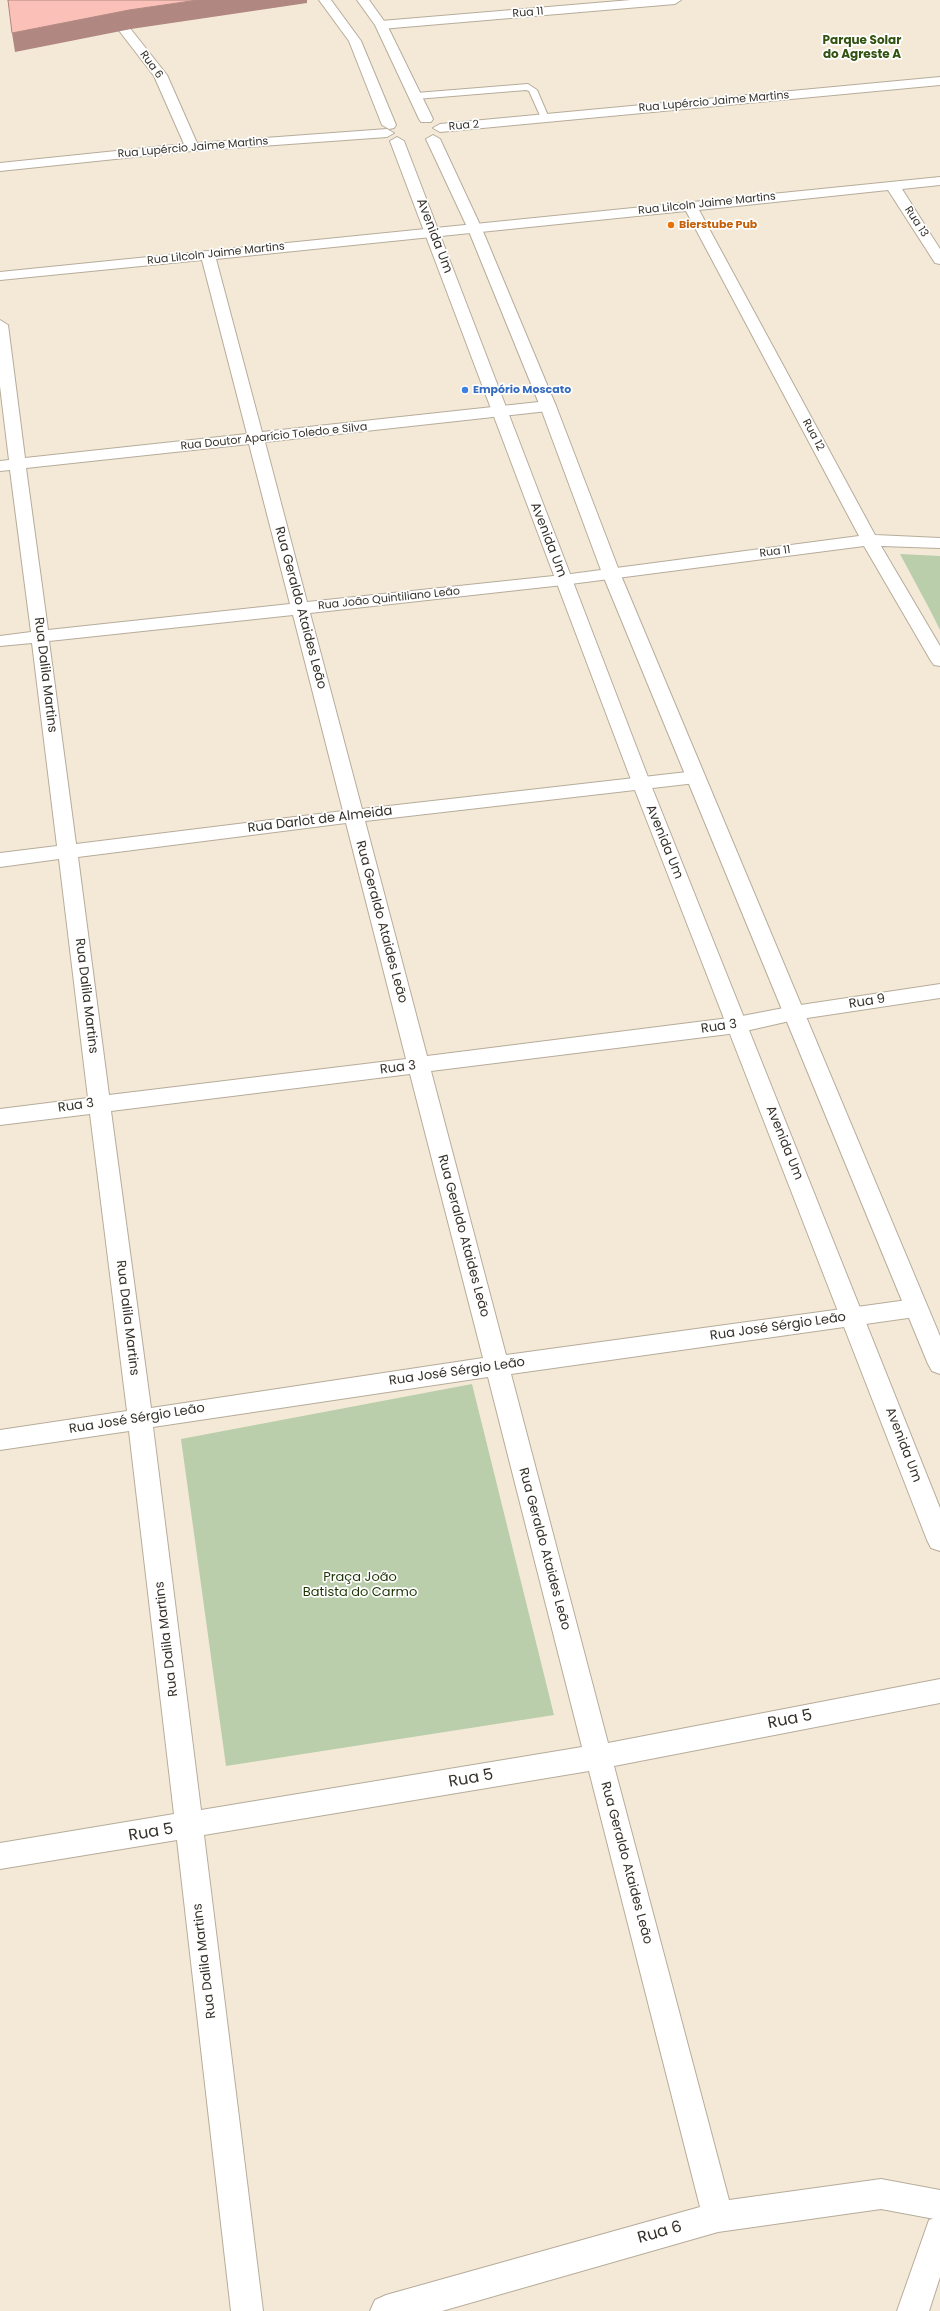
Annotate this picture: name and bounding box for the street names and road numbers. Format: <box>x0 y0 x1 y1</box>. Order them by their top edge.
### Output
street label: Rua 11 <box>512 5 544 21</box>
street label: Rua 6 <box>137 49 165 81</box>
street label: Rua Lupércio Jaime Martins <box>638 89 790 115</box>
street label: Rua 2 <box>448 118 480 134</box>
street label: Rua Lupércio Jaime Martins <box>117 135 269 161</box>
street label: Rua Lilcoln Jaime Martins <box>638 190 776 218</box>
street label: Avenida Um <box>413 196 455 276</box>
street label: Rua 13 <box>901 204 931 240</box>
street label: Rua Lilcoln Jaime Martins <box>147 240 285 268</box>
street label: Rua 12 <box>799 417 827 453</box>
street label: Rua Doutor Aparício Toledo e Silva <box>180 421 368 453</box>
street label: Avenida Um <box>527 500 569 580</box>
street label: Rua Geraldo Ataides Leão <box>271 525 329 691</box>
street label: Rua 11 <box>759 544 791 560</box>
street label: Rua João Quintiliano Leão <box>317 585 461 613</box>
street label: Rua Dalila Martins <box>30 616 60 734</box>
street label: Rua Darlot de Almeida <box>247 803 393 837</box>
street label: Avenida Um <box>642 803 686 881</box>
street label: Rua Geraldo Ataides Leão <box>352 839 410 1005</box>
street label: Rua Dalila Martins <box>71 937 101 1055</box>
street label: Rua 9 <box>848 991 886 1013</box>
street label: Rua 3 <box>700 1017 738 1037</box>
street label: Rua 3 <box>379 1058 417 1078</box>
street label: Rua 3 <box>57 1096 95 1116</box>
street label: Avenida Um <box>762 1104 806 1182</box>
street label: Rua Geraldo Ataides Leão <box>434 1153 492 1319</box>
street label: Rua Dalila Martins <box>112 1259 142 1377</box>
street label: Rua José Sérgio Leão <box>709 1310 847 1344</box>
street label: Rua José Sérgio Leão <box>388 1355 526 1389</box>
street label: Rua José Sérgio Leão <box>68 1401 206 1437</box>
street label: Avenida Um <box>882 1405 924 1485</box>
street label: Rua Geraldo Ataides Leão <box>515 1466 573 1632</box>
street label: Rua Dalila Martins <box>152 1580 182 1698</box>
street label: Rua 5 <box>766 1706 814 1734</box>
street label: Rua 5 <box>447 1766 495 1792</box>
street label: Rua Geraldo Ataides Leão <box>597 1780 655 1946</box>
street label: Rua 5 <box>127 1820 175 1846</box>
street label: Rua Dalila Martins <box>190 1902 220 2020</box>
street label: Rua 6 <box>636 2218 684 2248</box>

